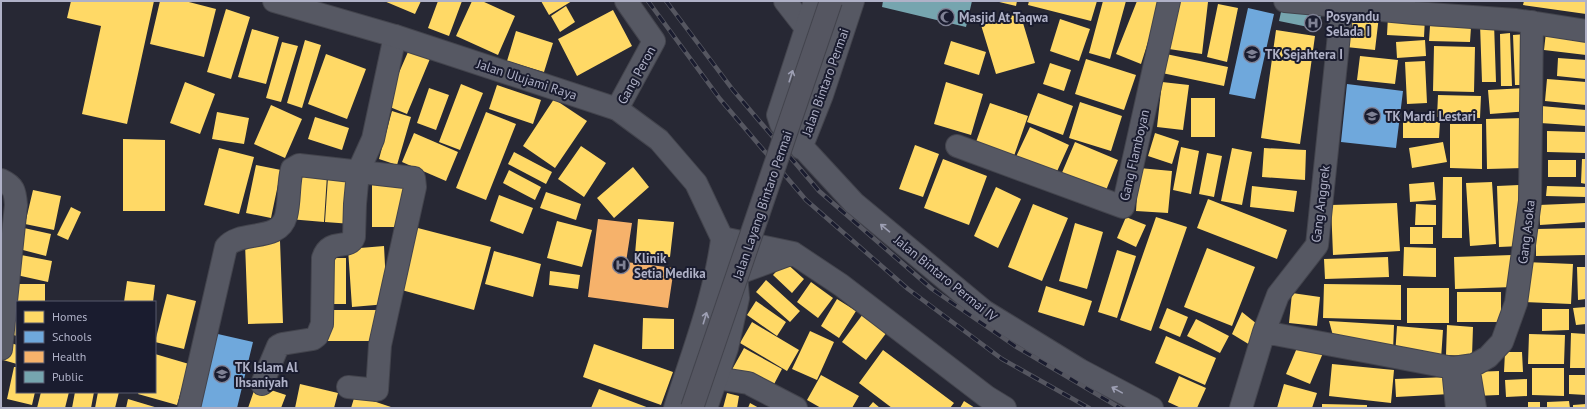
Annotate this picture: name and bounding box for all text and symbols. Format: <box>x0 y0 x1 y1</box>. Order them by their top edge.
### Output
mosque icon: Masjid At Taqwa <box>936 7 956 27</box>
place label: Posyandu Selada I <box>1326 8 1379 40</box>
place label: Masjid At Taqwa <box>959 9 1048 26</box>
hospital icon: Posyandu Selada I <box>1303 13 1323 33</box>
street label: Jalan Bintaro Permai <box>798 26 853 139</box>
street label: Gang Peron <box>614 43 659 107</box>
school or university icon: TK Sejahtera I <box>1242 44 1262 64</box>
place label: TK Sejahtera I <box>1265 46 1343 63</box>
street label: Jalan Ulujami Raya <box>474 55 579 104</box>
one-way arrow <box>788 70 795 83</box>
school or university icon: TK Mardi Lestari <box>1362 106 1382 126</box>
street label: Gang Flamboyan <box>1116 108 1153 202</box>
place label: TK Mardi Lestari <box>1385 108 1476 125</box>
street label: Jalan Layang Bintaro Permai <box>729 129 796 283</box>
street label: Gang Anggrek <box>1307 164 1334 244</box>
street label: Gang Asoka <box>1514 199 1539 265</box>
one-way arrow <box>879 224 890 233</box>
street label: Jalan Bintaro Permai IV <box>890 231 1001 326</box>
place label: Klinik Setia Medika <box>634 250 706 282</box>
hospital icon: Klinik Setia Medika <box>611 255 631 275</box>
legend <box>16 301 156 393</box>
text: Homes <box>52 309 87 324</box>
one-way arrow <box>702 312 709 325</box>
text: Schools <box>52 329 92 344</box>
text: Health <box>52 349 86 364</box>
place label: TK Islam Al Ihsaniyah <box>235 359 298 391</box>
school or university icon: TK Islam Al Ihsaniyah <box>212 364 232 384</box>
text: Public <box>52 369 84 384</box>
one-way arrow <box>1111 386 1123 394</box>

